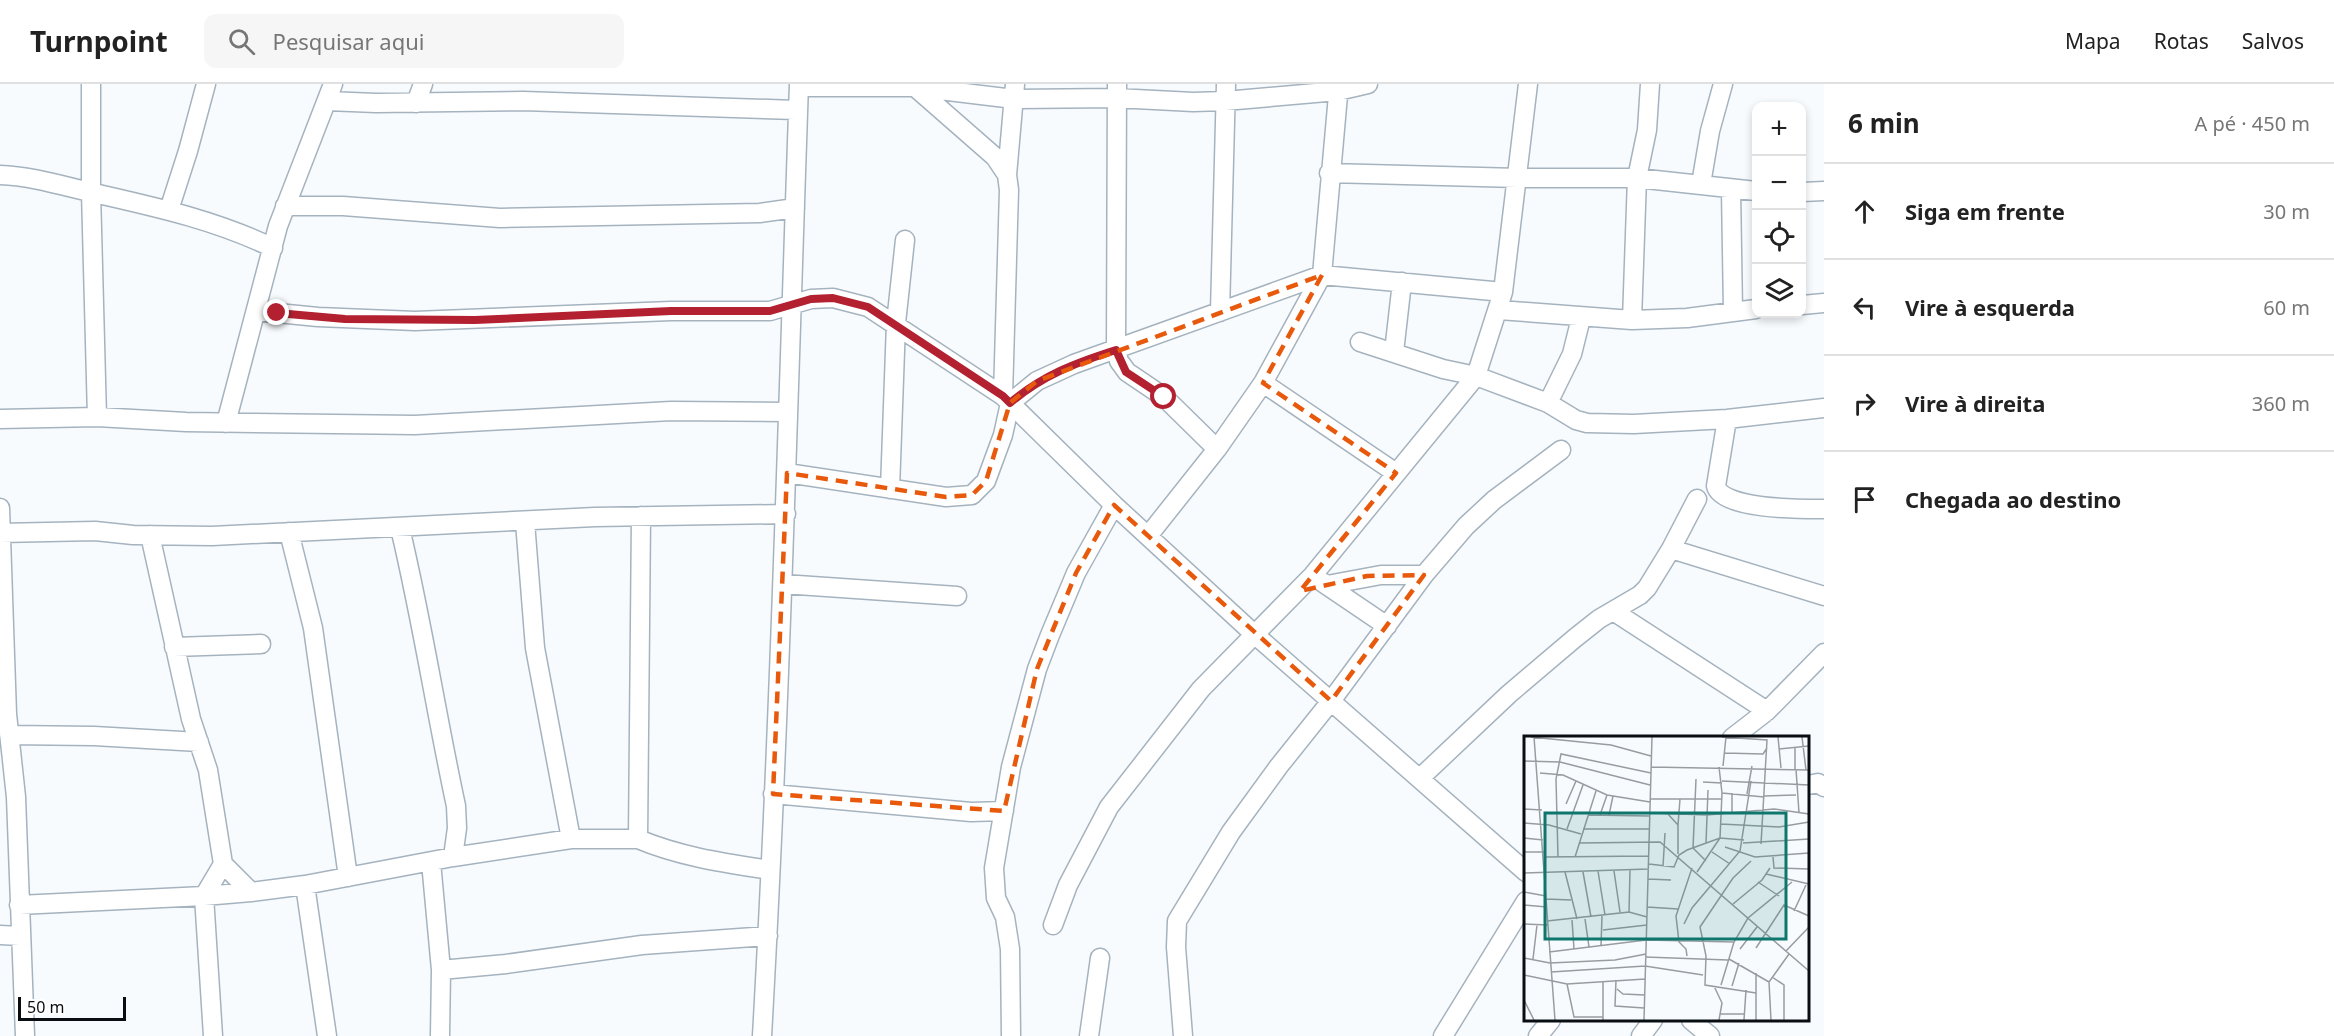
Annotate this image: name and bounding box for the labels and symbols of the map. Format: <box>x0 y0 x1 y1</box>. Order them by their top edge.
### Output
route end <box>263 299 289 325</box>
route start <box>1150 383 1176 409</box>
inset map <box>1524 736 1809 1021</box>
scale bar <box>18 994 126 1022</box>

